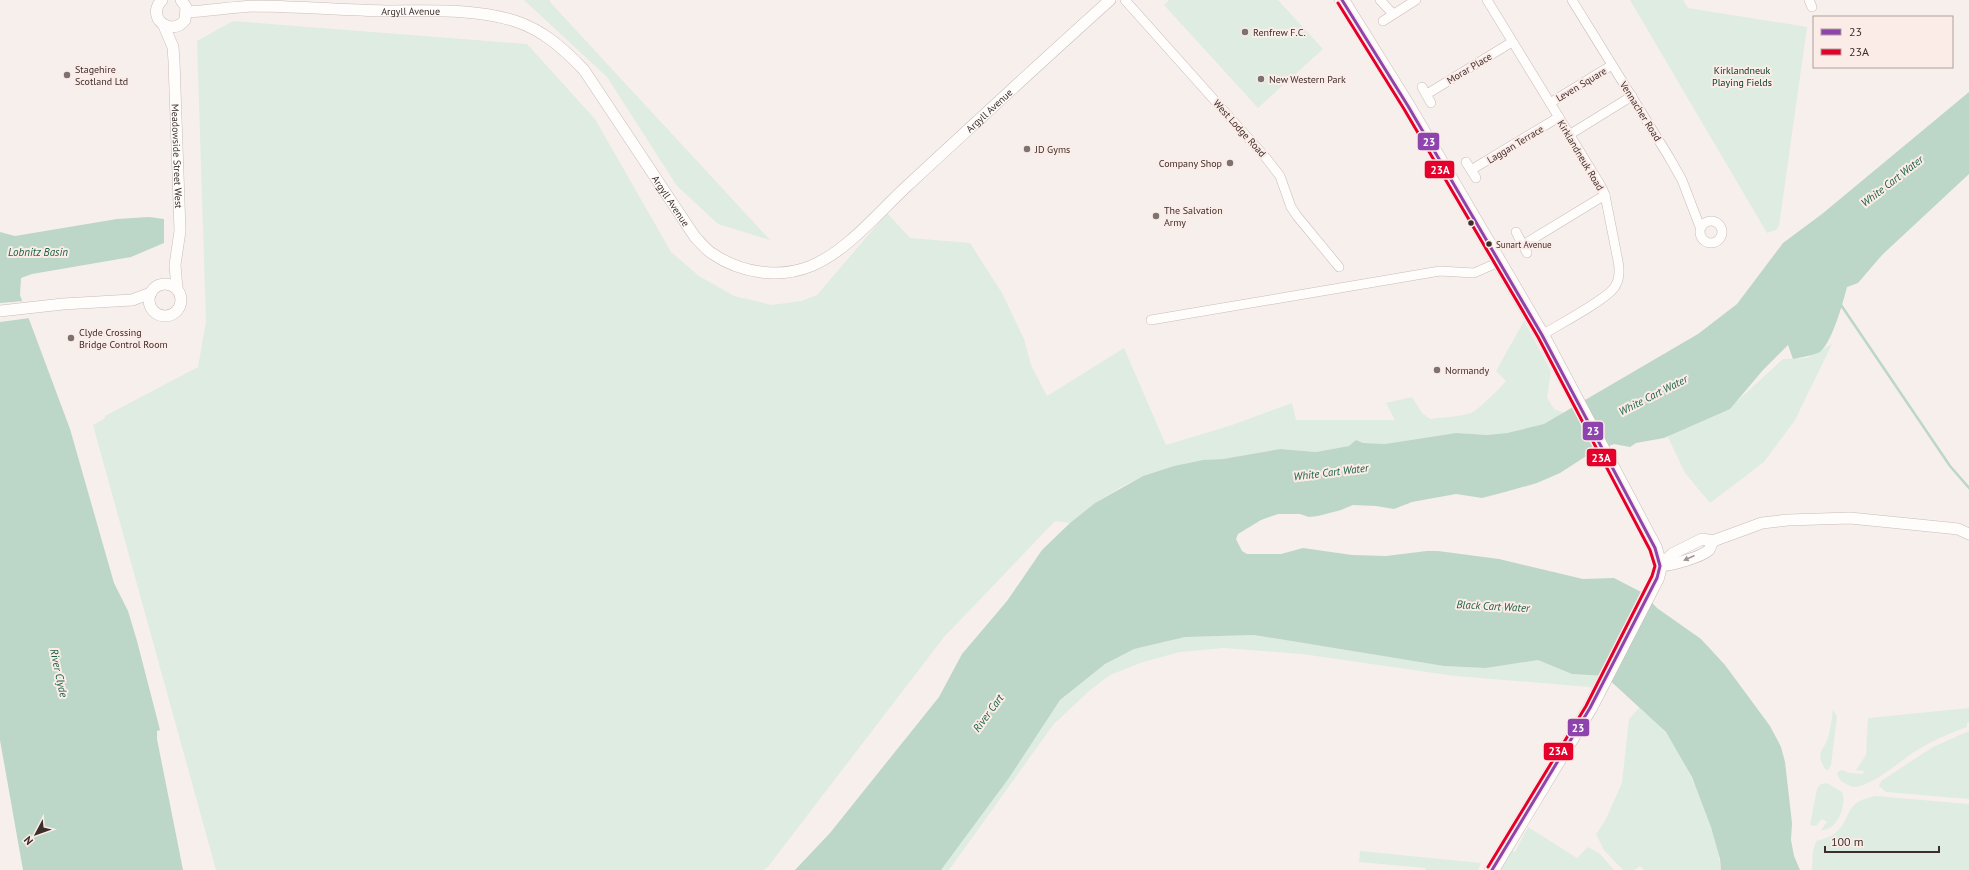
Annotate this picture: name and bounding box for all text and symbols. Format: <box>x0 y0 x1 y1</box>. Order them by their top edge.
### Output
street label: Argyll Avenue <box>381 5 440 18</box>
legend <box>1813 16 1953 68</box>
text: 23 <box>1849 24 1862 39</box>
place label: Renfrew F.C. <box>1253 26 1306 39</box>
marker: Renfrew F.C. <box>1240 27 1250 37</box>
text: 23A <box>1849 44 1869 59</box>
street label: Morar Place <box>1444 50 1494 87</box>
place label: Stagehire Scotland Ltd <box>75 63 128 88</box>
street label: Leven Square <box>1554 64 1609 105</box>
park label: Kirklandneuk Playing Fields <box>1712 64 1772 89</box>
marker: Stagehire Scotland Ltd <box>62 70 72 80</box>
place label: New Western Park <box>1269 73 1346 86</box>
marker: New Western Park <box>1256 74 1266 84</box>
street label: Vennacher Road <box>1616 78 1664 144</box>
street label: Argyll Avenue <box>963 86 1015 135</box>
street label: West Lodge Road <box>1210 97 1269 160</box>
street label: Meadowside Street West <box>169 104 185 209</box>
street label: Kirklandneuk Road <box>1554 118 1607 193</box>
street label: Laggan Terrace <box>1485 122 1546 166</box>
line badge: 23 <box>1417 132 1440 151</box>
text: 23 <box>1423 135 1435 149</box>
place label: JD Gyms <box>1034 143 1070 156</box>
marker: JD Gyms <box>1022 144 1032 154</box>
water label: White Cart Water <box>1858 151 1927 210</box>
place label: Company Shop <box>1159 157 1222 170</box>
marker: Company Shop <box>1225 158 1235 168</box>
line badge: 23A <box>1424 160 1455 179</box>
text: 23A <box>1430 163 1450 177</box>
street label: Argyll Avenue <box>649 173 692 229</box>
place label: The Salvation Army <box>1164 204 1223 229</box>
marker: The Salvation Army <box>1151 211 1161 221</box>
unlabelled marker <box>1466 218 1476 228</box>
marker: Sunart Avenue <box>1484 239 1494 249</box>
place label: Sunart Avenue <box>1496 239 1552 250</box>
water label: Lobnitz Basin <box>8 245 68 259</box>
place label: Clyde Crossing Bridge Control Room <box>79 326 168 351</box>
marker: Clyde Crossing Bridge Control Room <box>66 333 76 343</box>
place label: Normandy <box>1445 364 1489 377</box>
marker: Normandy <box>1432 365 1442 375</box>
water label: White Cart Water <box>1616 371 1691 418</box>
line badge: 23 <box>1582 421 1604 441</box>
text: 23 <box>1587 424 1599 438</box>
line badge: 23A <box>1586 448 1617 467</box>
text: 23A <box>1591 451 1611 465</box>
water label: White Cart Water <box>1293 460 1371 484</box>
one-way arrow <box>1683 556 1695 562</box>
water label: Black Cart Water <box>1456 597 1531 615</box>
water label: River Clyde <box>47 647 71 699</box>
water label: River Cart <box>970 691 1007 735</box>
line badge: 23 <box>1567 718 1590 737</box>
text: 23 <box>1572 721 1584 735</box>
line badge: 23A <box>1543 742 1574 761</box>
text: 23A <box>1548 744 1568 758</box>
north arrow <box>16 814 56 854</box>
scale bar <box>1825 828 1939 854</box>
text: N <box>21 833 36 848</box>
text: 100 m <box>1831 834 1864 849</box>

